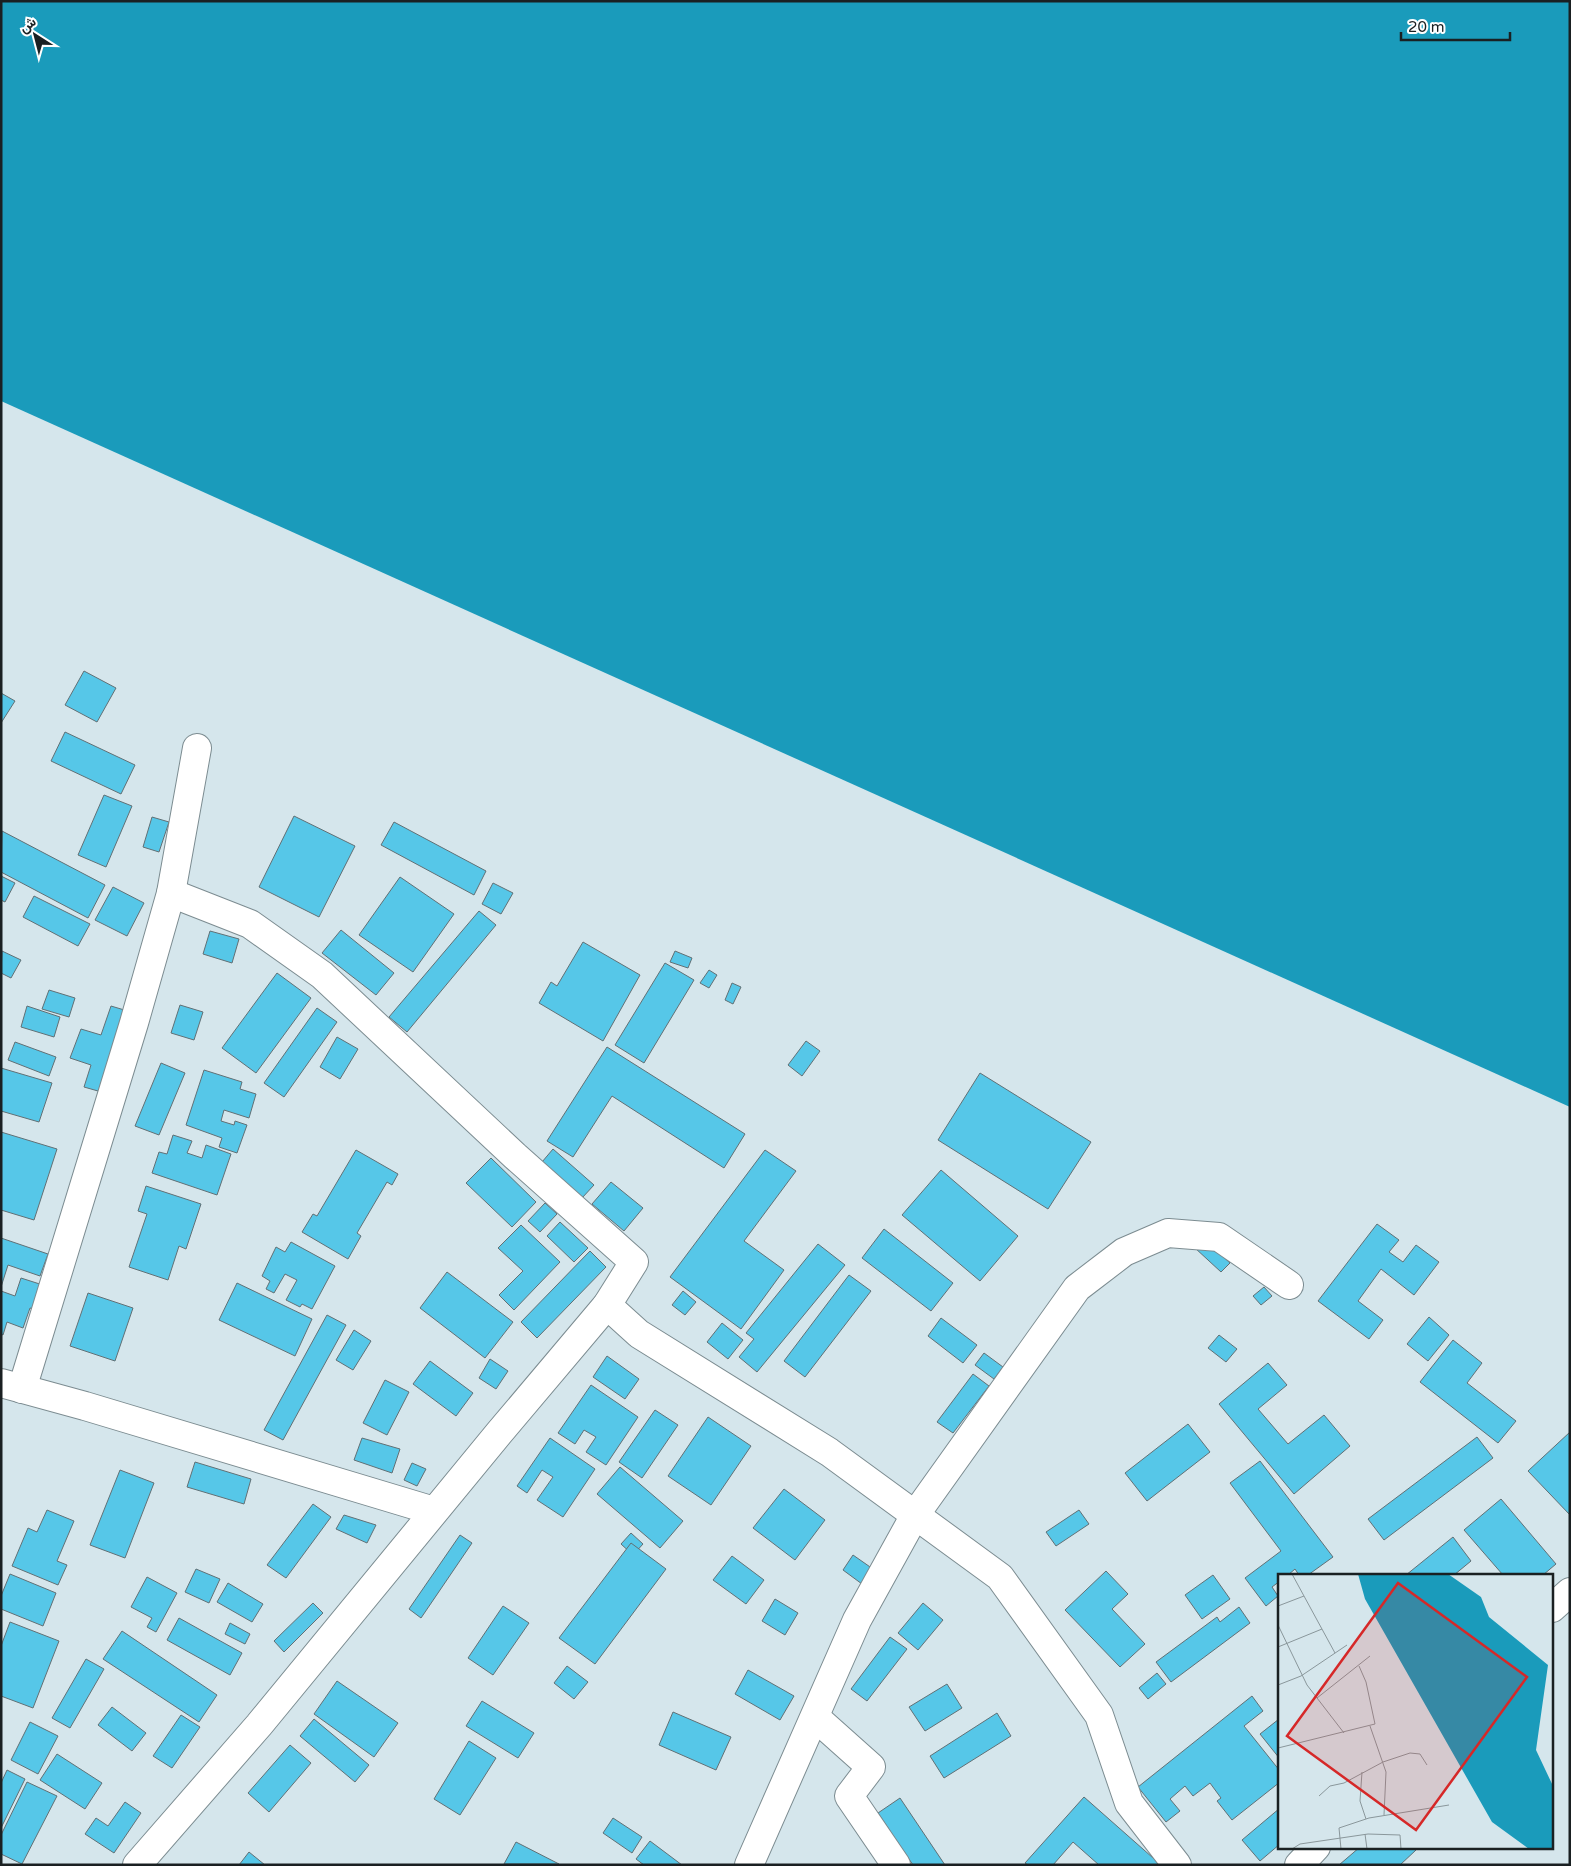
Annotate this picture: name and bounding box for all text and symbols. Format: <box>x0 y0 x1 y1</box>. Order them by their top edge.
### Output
north arrow <box>10 10 60 60</box>
scale bar <box>1401 10 1510 42</box>
text: ش <box>16 13 40 37</box>
text: 20 m <box>1408 18 1445 36</box>
inset map <box>1278 1574 1554 1848</box>

